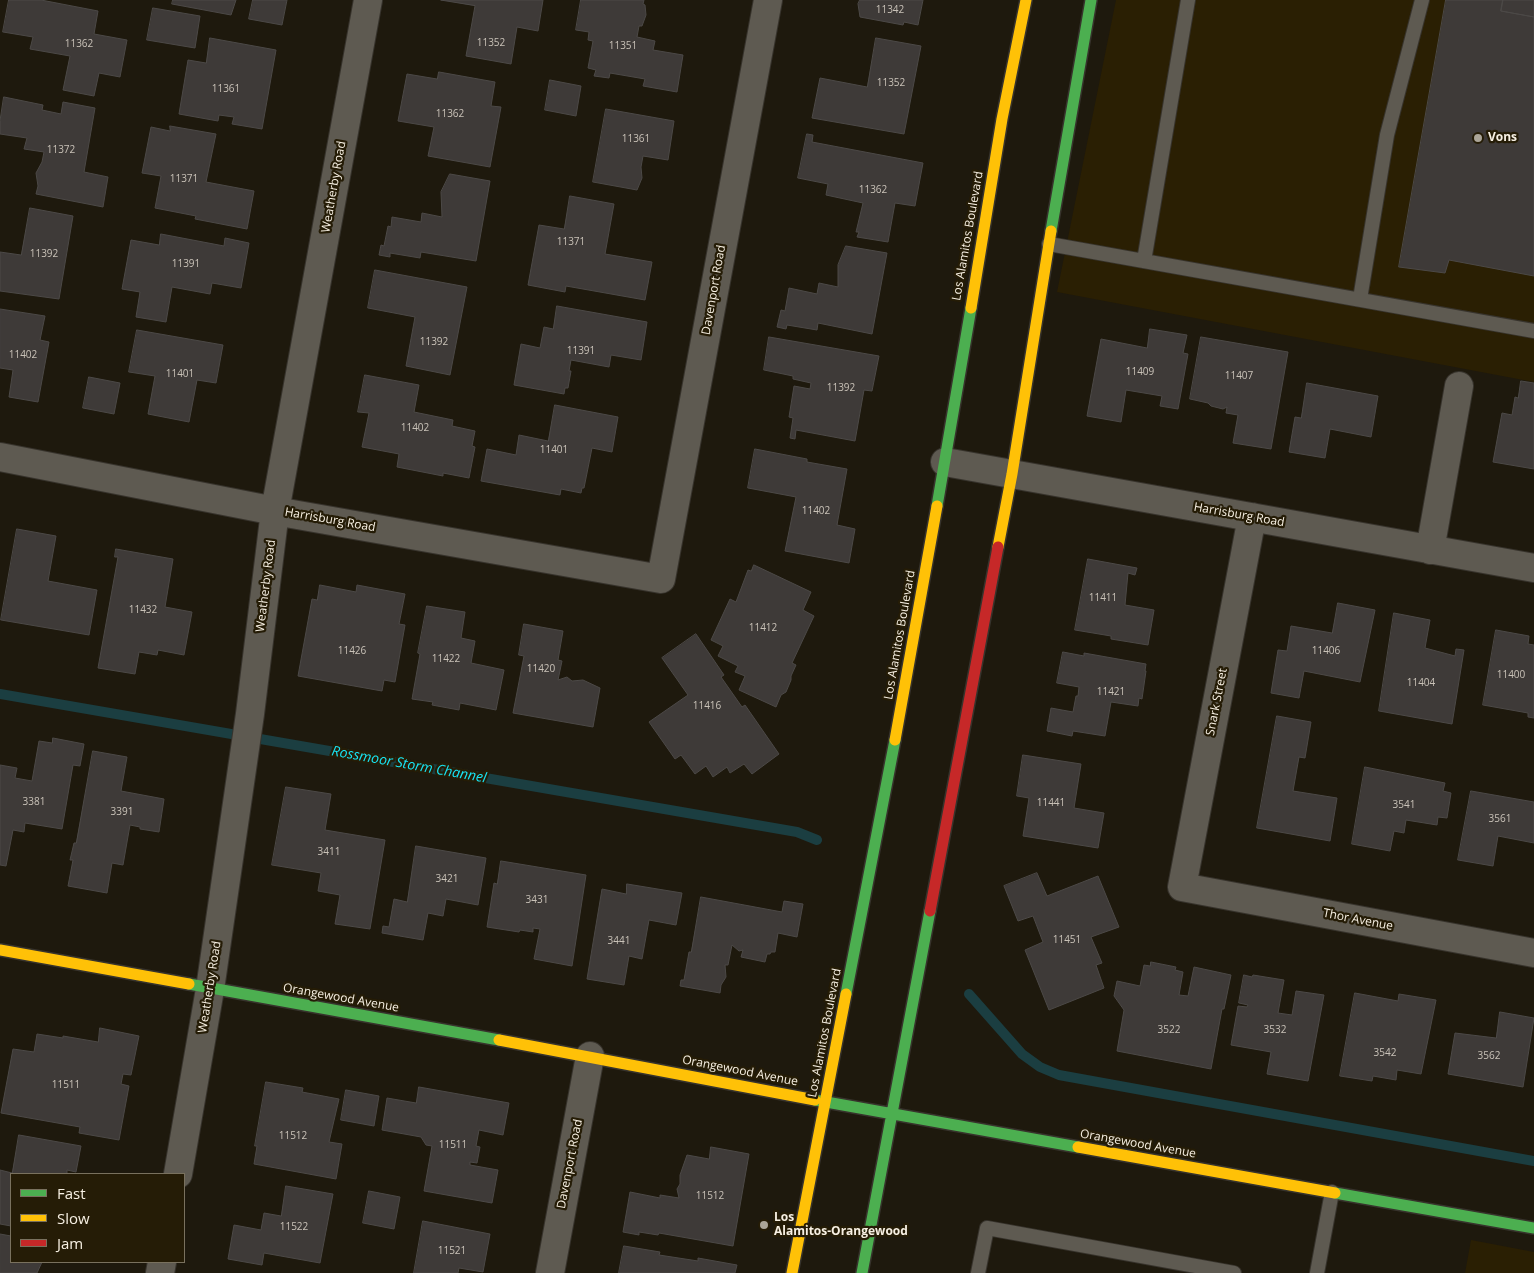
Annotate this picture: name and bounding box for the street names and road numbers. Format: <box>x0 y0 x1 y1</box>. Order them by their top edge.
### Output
street label: Weatherby Road <box>319 140 349 234</box>
street label: Los Alamitos Boulevard <box>950 170 986 302</box>
street label: Davenport Road <box>699 244 729 336</box>
street label: Harrisburg Road <box>1192 500 1286 530</box>
street label: Harrisburg Road <box>283 505 377 535</box>
street label: Weatherby Road <box>253 539 279 633</box>
street label: Los Alamitos Boulevard <box>882 569 918 701</box>
street label: Snark Street <box>1203 667 1231 737</box>
street label: Thor Avenue <box>1322 906 1394 934</box>
street label: Weatherby Road <box>196 940 224 1034</box>
street label: Los Alamitos Boulevard <box>805 967 845 1099</box>
street label: Orangewood Avenue <box>282 981 400 1015</box>
street label: Orangewood Avenue <box>681 1053 799 1089</box>
street label: Davenport Road <box>554 1118 586 1210</box>
street label: Orangewood Avenue <box>1079 1127 1197 1161</box>

